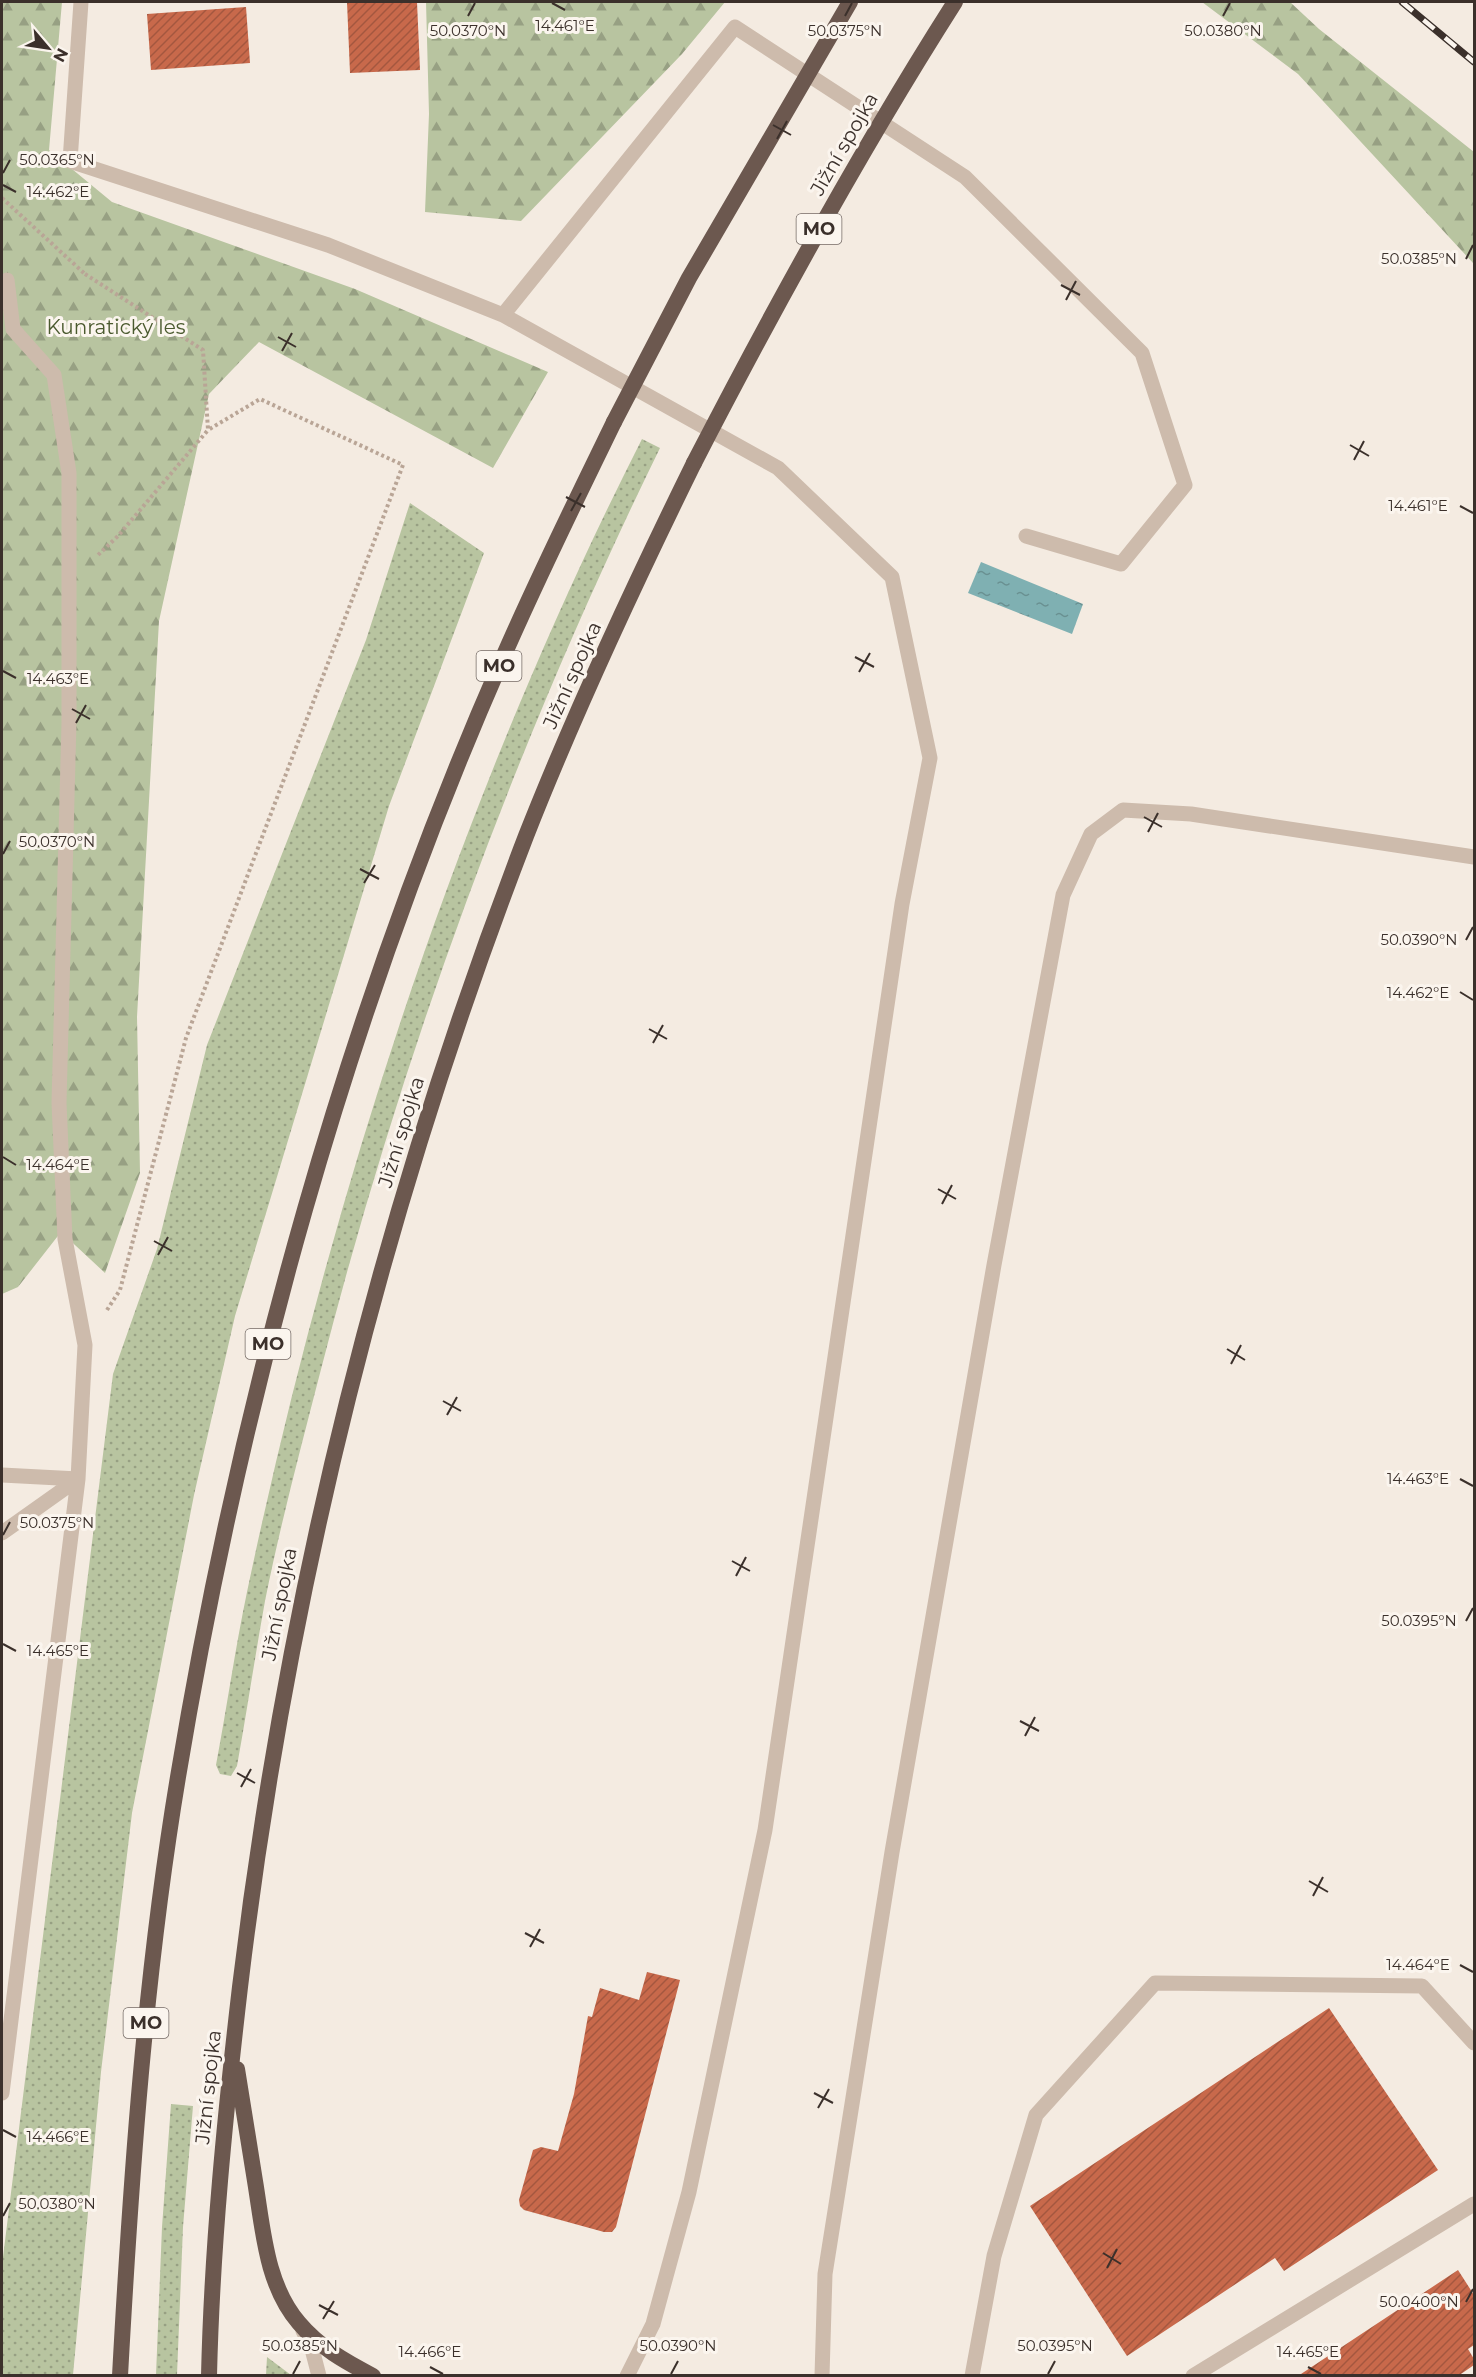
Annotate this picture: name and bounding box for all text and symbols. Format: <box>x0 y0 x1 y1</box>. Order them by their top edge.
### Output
text: 14.461°E <box>535 16 595 35</box>
north arrow <box>18 18 78 78</box>
text: 50.0370°N <box>430 21 506 40</box>
text: 50.0375°N <box>808 21 882 40</box>
text: 50.0380°N <box>1184 21 1262 40</box>
text: N <box>49 45 72 65</box>
street label: Jižní spojka <box>804 88 883 200</box>
text: 50.0365°N <box>19 150 95 169</box>
text: 14.462°E <box>27 182 89 201</box>
road number: MO <box>796 214 842 244</box>
text: 50.0385°N <box>1381 249 1457 268</box>
park label: Kunratický les <box>46 315 186 339</box>
text: 14.461°E <box>1388 496 1448 515</box>
street label: Jižní spojka <box>537 618 606 733</box>
road number: MO <box>476 651 522 681</box>
text: 14.463°E <box>27 669 89 688</box>
text: 50.0370°N <box>19 832 95 851</box>
text: 50.0390°N <box>1380 930 1458 949</box>
text: 14.462°E <box>1387 983 1449 1002</box>
street label: Jižní spojka <box>372 1074 429 1191</box>
text: 14.464°E <box>26 1155 90 1174</box>
road number: MO <box>246 1329 290 1359</box>
text: 14.463°E <box>1387 1469 1449 1488</box>
text: 50.0375°N <box>20 1513 94 1532</box>
street label: Jižní spojka <box>256 1545 302 1664</box>
text: 50.0395°N <box>1381 1611 1457 1630</box>
text: 14.465°E <box>27 1641 89 1660</box>
text: 14.464°E <box>1386 1955 1450 1974</box>
road number: MO <box>124 2008 168 2038</box>
street label: Jižní spojka <box>190 2029 226 2146</box>
text: 14.466°E <box>27 2127 89 2146</box>
text: 50.0380°N <box>18 2194 96 2213</box>
text: 50.0400°N <box>1379 2292 1459 2311</box>
text: 50.0385°N <box>262 2336 338 2355</box>
text: 50.0390°N <box>639 2336 717 2355</box>
text: 50.0395°N <box>1017 2336 1093 2355</box>
text: 14.466°E <box>399 2342 461 2361</box>
text: 14.465°E <box>1277 2342 1339 2361</box>

